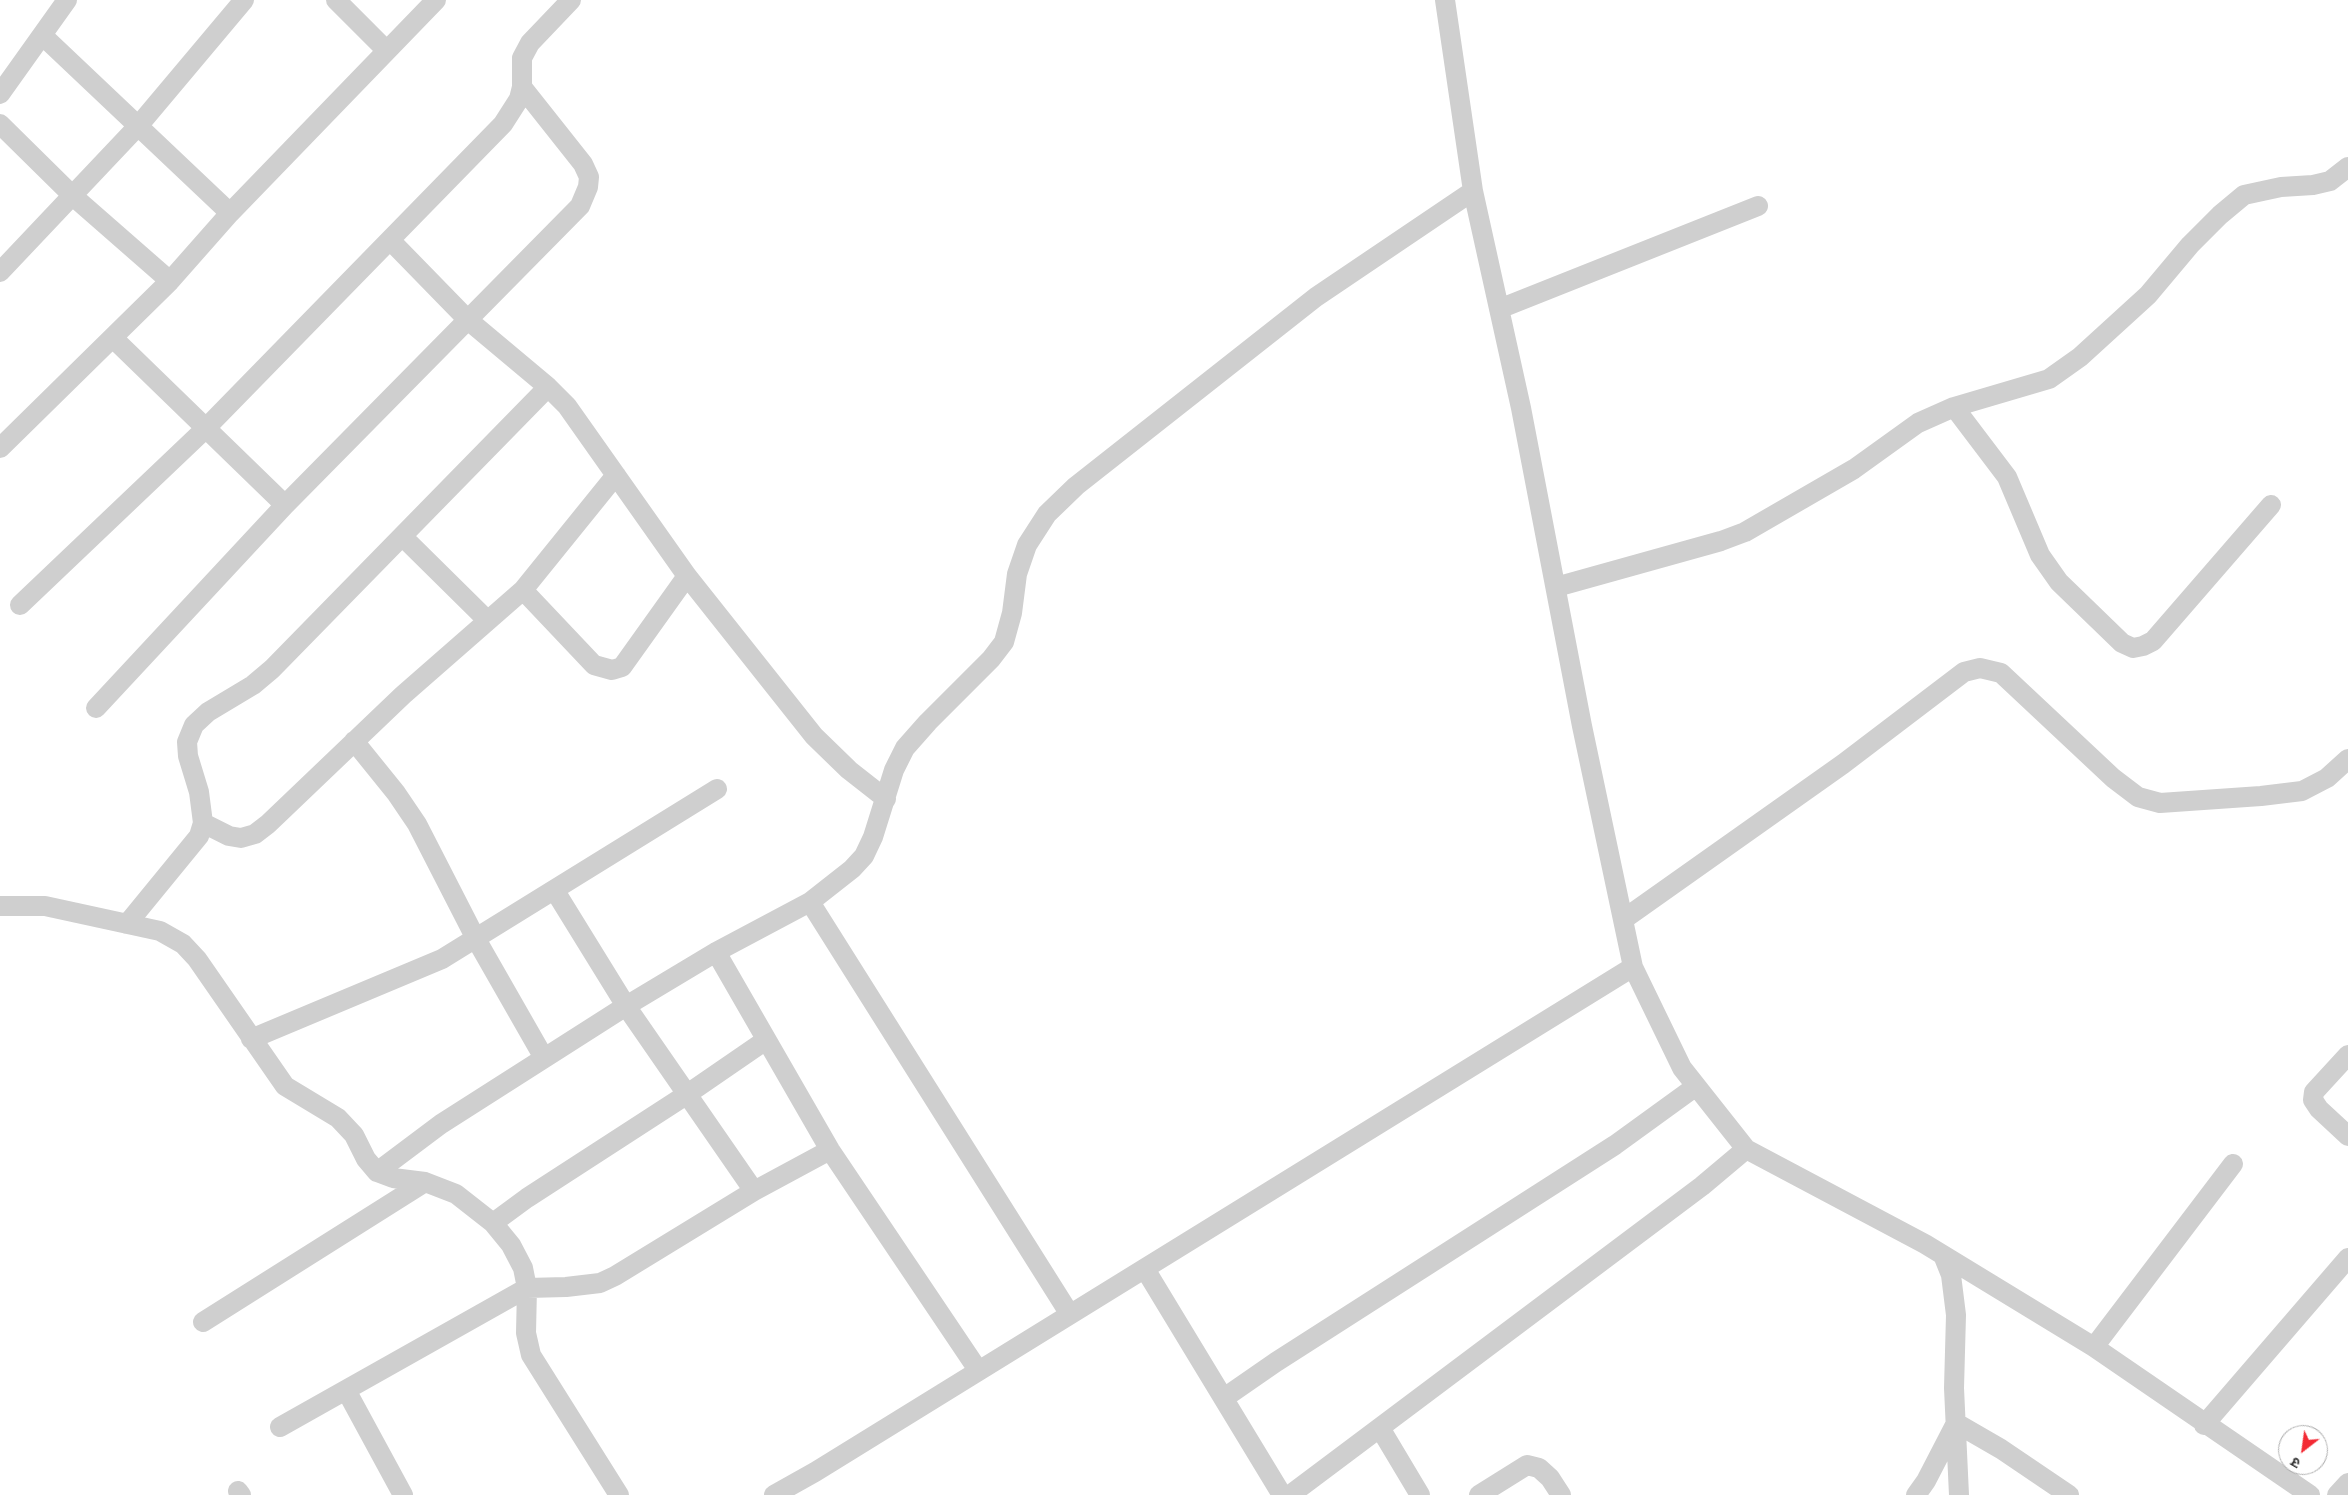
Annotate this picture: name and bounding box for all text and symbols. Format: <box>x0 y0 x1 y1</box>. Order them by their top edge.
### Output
north arrow <box>2278 1425 2328 1475</box>
text: उ <box>2288 1453 2304 1472</box>

